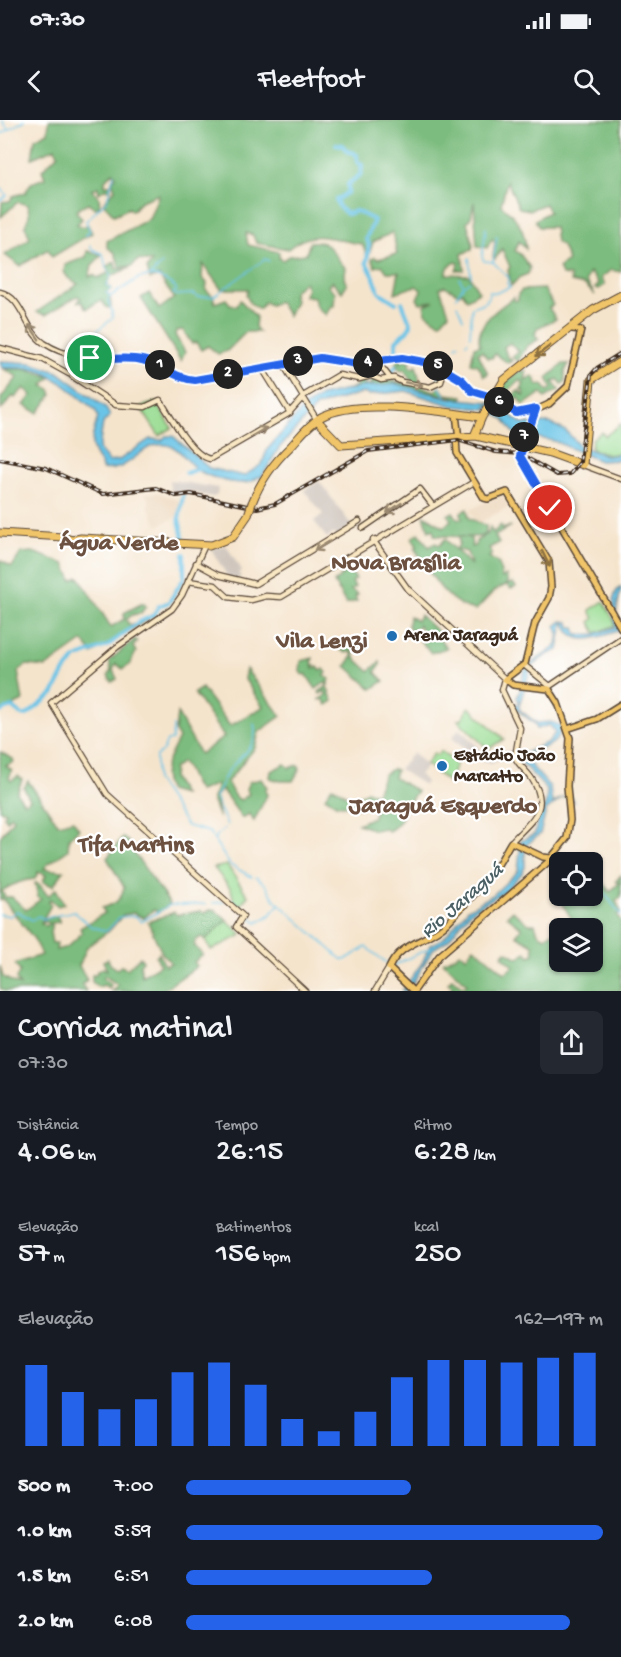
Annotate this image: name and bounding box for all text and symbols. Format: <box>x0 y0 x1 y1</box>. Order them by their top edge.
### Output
text: 07:30 <box>30 8 85 34</box>
icon: back <box>18 65 51 98</box>
text: Fleetfoot <box>258 65 363 97</box>
icon: search <box>570 65 603 98</box>
one-way arrow <box>28 324 40 340</box>
pin <box>64 332 115 383</box>
icon: arrive <box>73 341 106 374</box>
one-way arrow <box>535 344 551 357</box>
pin: 3 <box>283 346 313 376</box>
pin: 4 <box>353 348 383 378</box>
pin: 1 <box>145 350 175 380</box>
text: 3 <box>294 351 302 370</box>
pin: 5 <box>423 351 453 381</box>
text: 4 <box>364 353 372 372</box>
text: 1 <box>157 355 163 374</box>
text: 5 <box>434 356 442 375</box>
pin: 2 <box>213 359 243 389</box>
text: 2 <box>224 364 232 383</box>
one-way arrow <box>404 379 424 390</box>
pin: 6 <box>484 387 514 417</box>
text: 6 <box>495 392 503 411</box>
pin: 7 <box>509 422 539 452</box>
one-way arrow <box>250 425 267 437</box>
text: 7 <box>520 427 528 446</box>
pin <box>524 482 575 533</box>
icon: check <box>533 491 566 524</box>
one-way arrow <box>387 502 403 514</box>
district label: Água Verde <box>59 530 180 559</box>
one-way arrow <box>314 540 331 552</box>
district label: Nova Brasília <box>331 550 463 579</box>
one-way arrow <box>541 550 553 568</box>
place label: Arena Jaraguá <box>403 626 519 647</box>
district label: Vila Lenzi <box>275 628 368 657</box>
marker: Arena Jaraguá <box>385 629 399 643</box>
place label: Estádio João Marcatto <box>454 746 556 788</box>
marker: Estádio João Marcatto <box>435 759 449 773</box>
district label: Jaraguá Esquerdo <box>348 793 538 822</box>
district label: Tifa Martins <box>77 832 194 861</box>
map controls <box>549 852 603 972</box>
button: locate <box>549 852 603 906</box>
water label: Rio Jaraguá <box>417 859 510 944</box>
button: layers <box>549 918 603 972</box>
text: Corrida matinal <box>18 1011 233 1049</box>
button: share <box>540 1011 603 1074</box>
text: 07:30 <box>18 1053 68 1076</box>
text: Distância <box>18 1117 79 1136</box>
text: Tempo <box>216 1117 258 1136</box>
text: Ritmo <box>414 1117 452 1136</box>
text: 4.06 <box>18 1136 74 1171</box>
text: 26:15 <box>216 1136 283 1171</box>
text: 6:28 <box>414 1136 470 1171</box>
text: km <box>74 1147 96 1166</box>
text: /km <box>470 1147 496 1166</box>
text: Elevação <box>18 1219 78 1238</box>
text: Batimentos <box>216 1219 291 1238</box>
text: kcal <box>414 1219 439 1238</box>
text: 57 <box>18 1238 49 1273</box>
text: 156 <box>216 1238 259 1273</box>
text: 250 <box>414 1238 462 1273</box>
text: m <box>49 1249 65 1268</box>
text: bpm <box>259 1249 291 1268</box>
text: Elevação <box>18 1309 93 1332</box>
text: 162–197 m <box>515 1309 603 1332</box>
text: 500 m <box>18 1476 70 1499</box>
text: 7:00 <box>114 1476 153 1499</box>
text: 1.0 km <box>18 1521 72 1544</box>
text: 5:59 <box>114 1521 151 1544</box>
text: 1.5 km <box>18 1566 71 1589</box>
text: 6:51 <box>114 1566 149 1589</box>
text: 2.0 km <box>18 1611 73 1634</box>
text: 6:08 <box>114 1611 153 1634</box>

